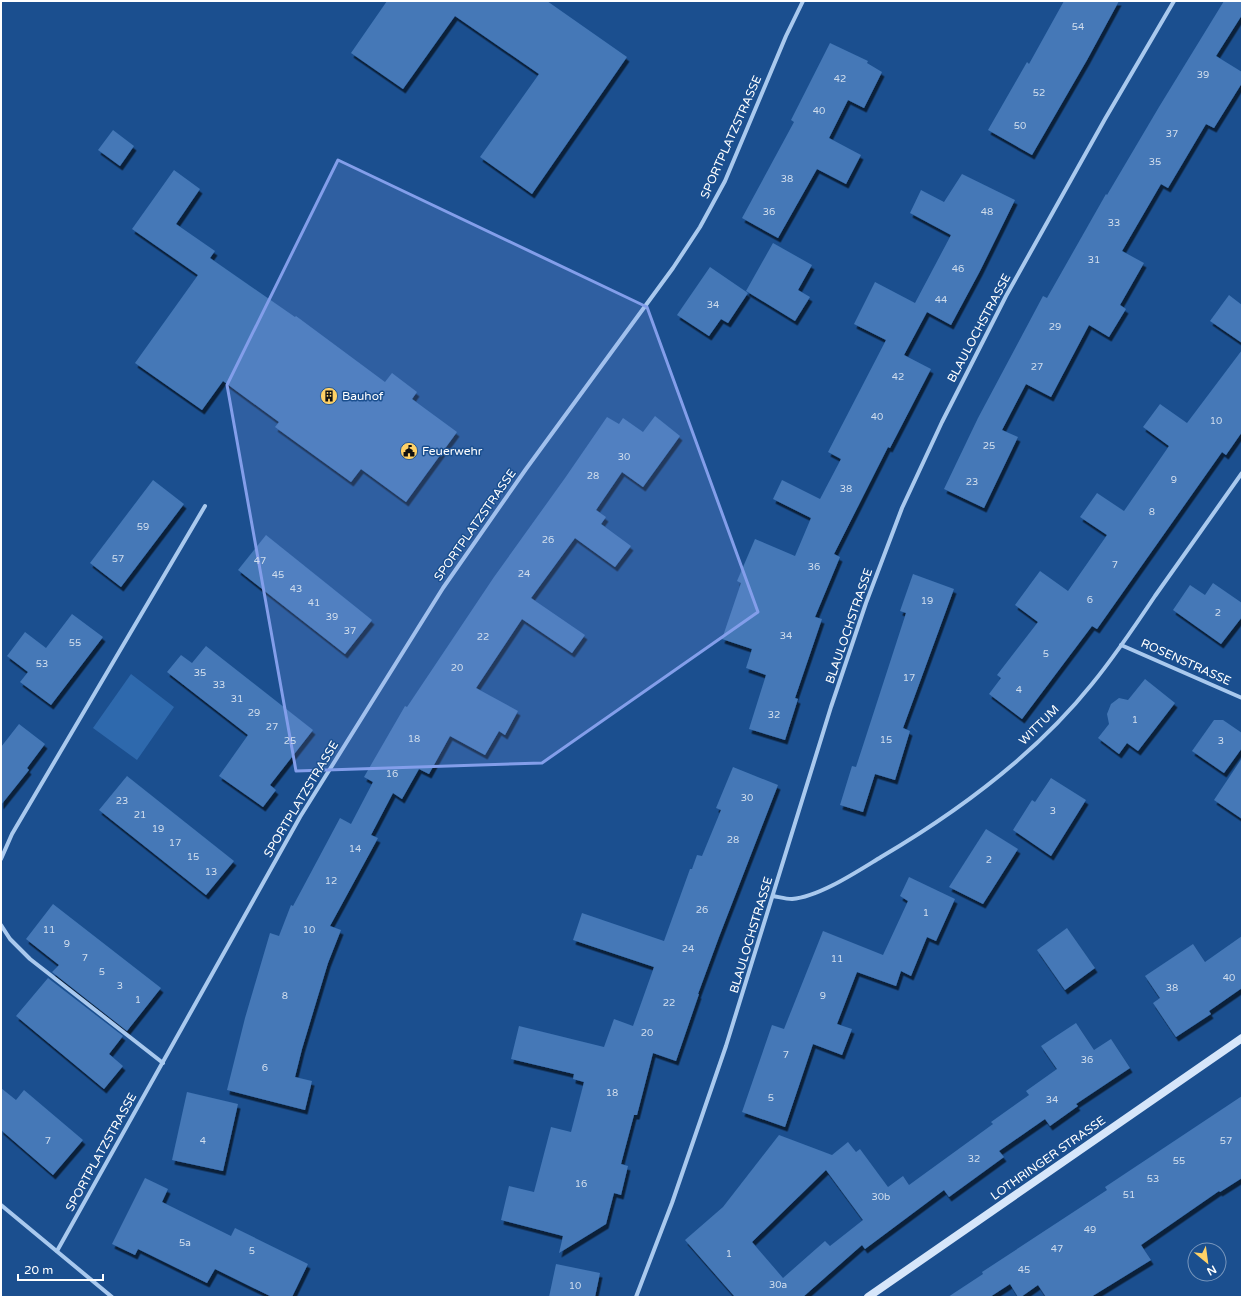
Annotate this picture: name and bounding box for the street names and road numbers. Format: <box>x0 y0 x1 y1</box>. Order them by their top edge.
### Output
street label: SPORTPLATZSTRASSE <box>698 73 765 201</box>
street label: BLAULOCHSTRASSE <box>944 271 1014 385</box>
street label: SPORTPLATZSTRASSE <box>431 466 519 584</box>
street label: BLAULOCHSTRASSE <box>823 566 875 686</box>
street label: ROSENSTRASSE <box>1139 636 1234 688</box>
street label: WITTUM <box>1016 702 1062 748</box>
street label: SPORTPLATZSTRASSE <box>261 738 341 860</box>
street label: BLAULOCHSTRASSE <box>727 875 775 995</box>
street label: SPORTPLATZSTRASSE <box>63 1090 140 1214</box>
street label: LOTHRINGER STRASSE <box>988 1113 1108 1203</box>

